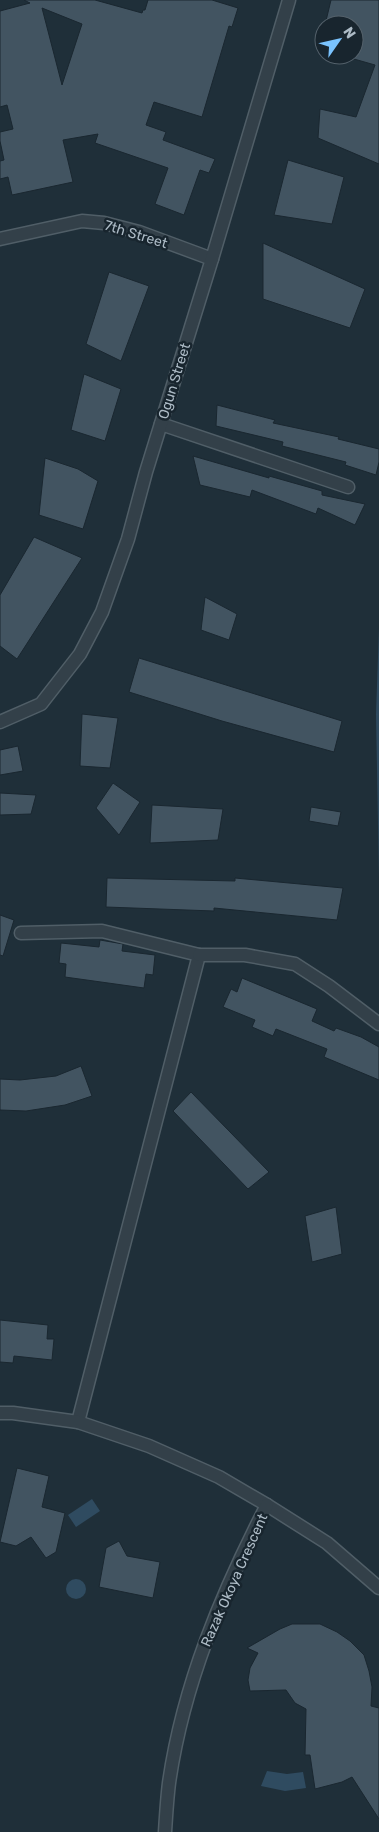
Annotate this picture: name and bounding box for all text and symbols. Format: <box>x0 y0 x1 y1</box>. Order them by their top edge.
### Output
north arrow <box>314 15 364 65</box>
text: N <box>339 24 359 42</box>
street label: 7th Street <box>102 217 170 252</box>
street label: Ogun Street <box>155 341 194 421</box>
street label: Razak Okoya Crescent <box>197 1511 272 1649</box>

